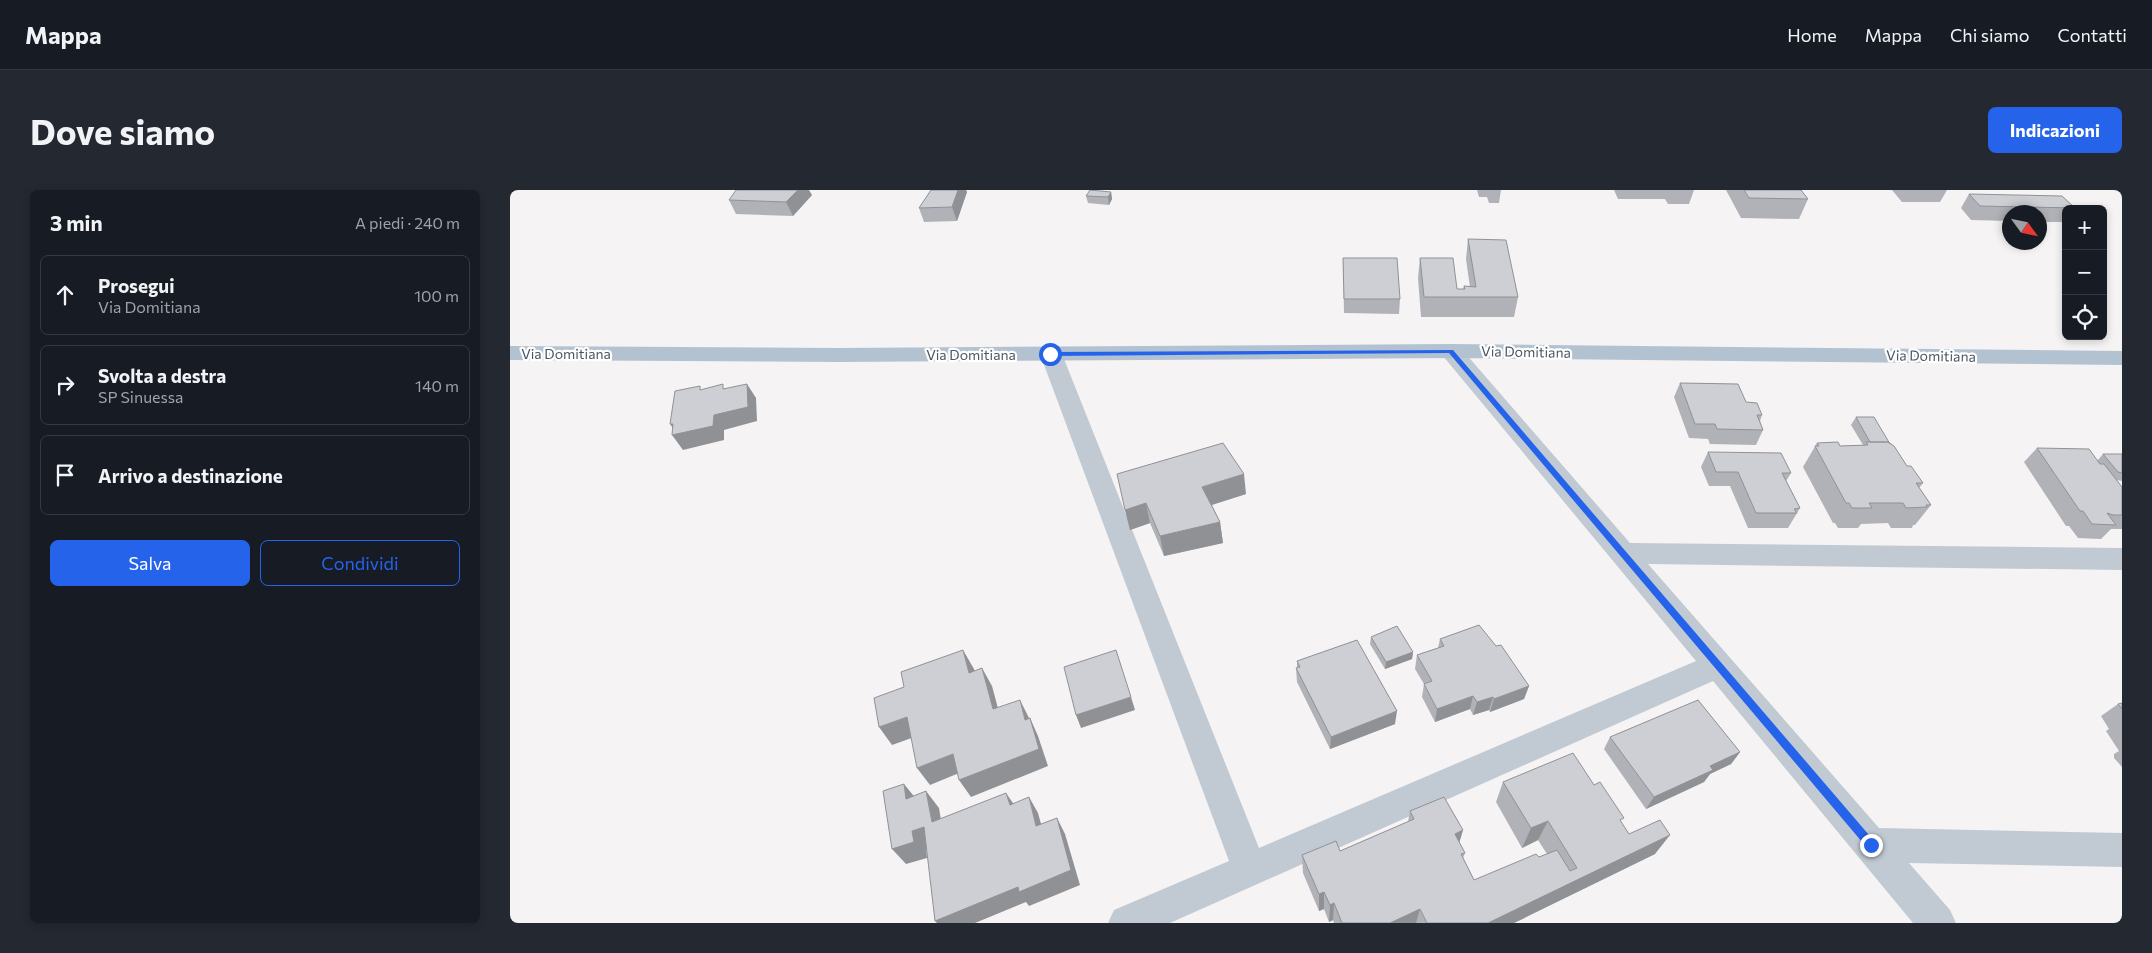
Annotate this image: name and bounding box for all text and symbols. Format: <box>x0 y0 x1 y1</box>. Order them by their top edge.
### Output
text: Mappa <box>25 20 102 49</box>
text: Home <box>1787 24 1837 46</box>
text: Mappa <box>1865 24 1922 46</box>
text: Chi siamo <box>1950 24 2029 46</box>
text: Contatti <box>2057 24 2127 46</box>
button: Indicazioni <box>1988 107 2122 153</box>
text: Dove siamo <box>30 109 215 152</box>
north arrow <box>2002 205 2047 250</box>
map controls <box>2062 205 2107 340</box>
button: + <box>2062 205 2107 250</box>
text: 3 min <box>50 210 103 235</box>
text: A piedi · 240 m <box>355 213 460 232</box>
button: − <box>2062 250 2107 295</box>
text: Prosegui <box>98 274 175 297</box>
icon: ahead <box>51 281 79 309</box>
text: 100 m <box>414 286 459 305</box>
button: locate <box>2062 295 2107 340</box>
text: Via Domitiana <box>98 297 201 316</box>
street label: Via Domitiana <box>1481 342 1571 361</box>
route start <box>1039 343 1062 366</box>
street label: Via Domitiana <box>521 345 611 362</box>
street label: Via Domitiana <box>926 346 1016 363</box>
street label: Via Domitiana <box>1886 346 1976 365</box>
text: Svolta a destra <box>98 364 226 387</box>
icon: right <box>51 371 79 399</box>
text: 140 m <box>415 376 459 395</box>
text: SP Sinuessa <box>98 387 183 406</box>
icon: arrive <box>51 461 79 489</box>
text: Arrivo a destinazione <box>98 464 283 487</box>
button: Salva <box>50 540 250 586</box>
button: Condividi <box>260 540 460 586</box>
route end <box>1860 834 1883 857</box>

